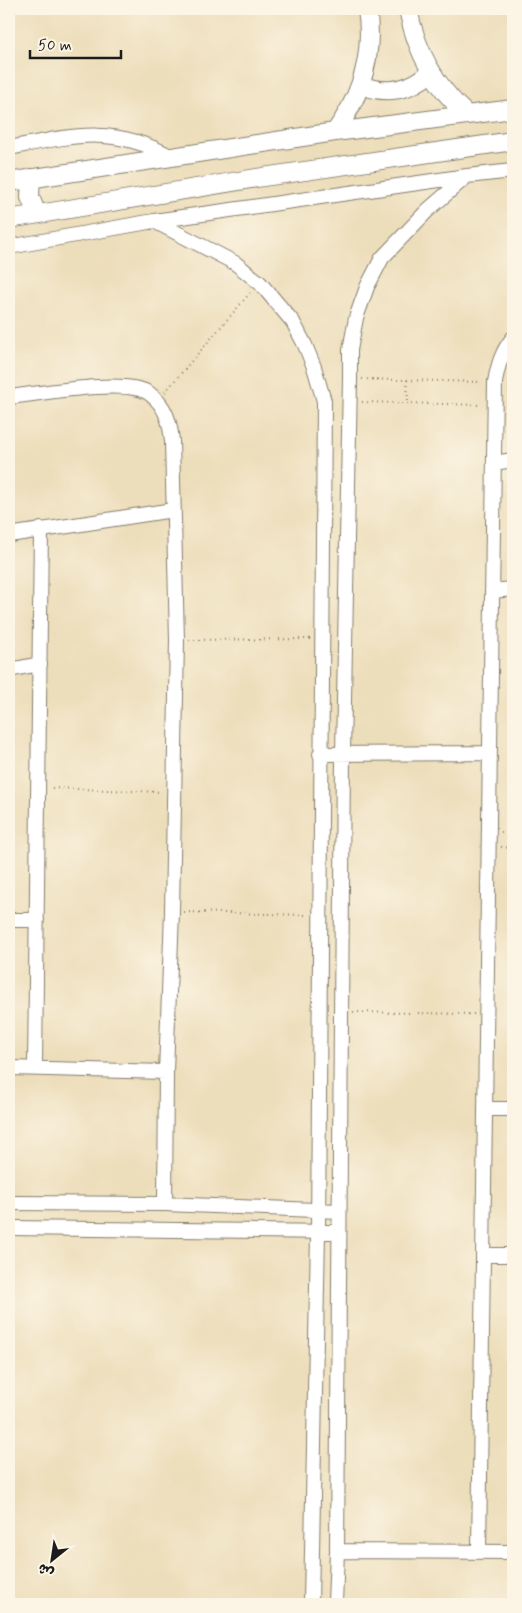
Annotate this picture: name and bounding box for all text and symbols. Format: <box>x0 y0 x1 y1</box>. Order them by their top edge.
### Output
scale bar <box>30 28 121 60</box>
text: 50 m <box>38 36 72 56</box>
north arrow <box>28 1536 78 1586</box>
text: ش <box>35 1559 57 1582</box>

